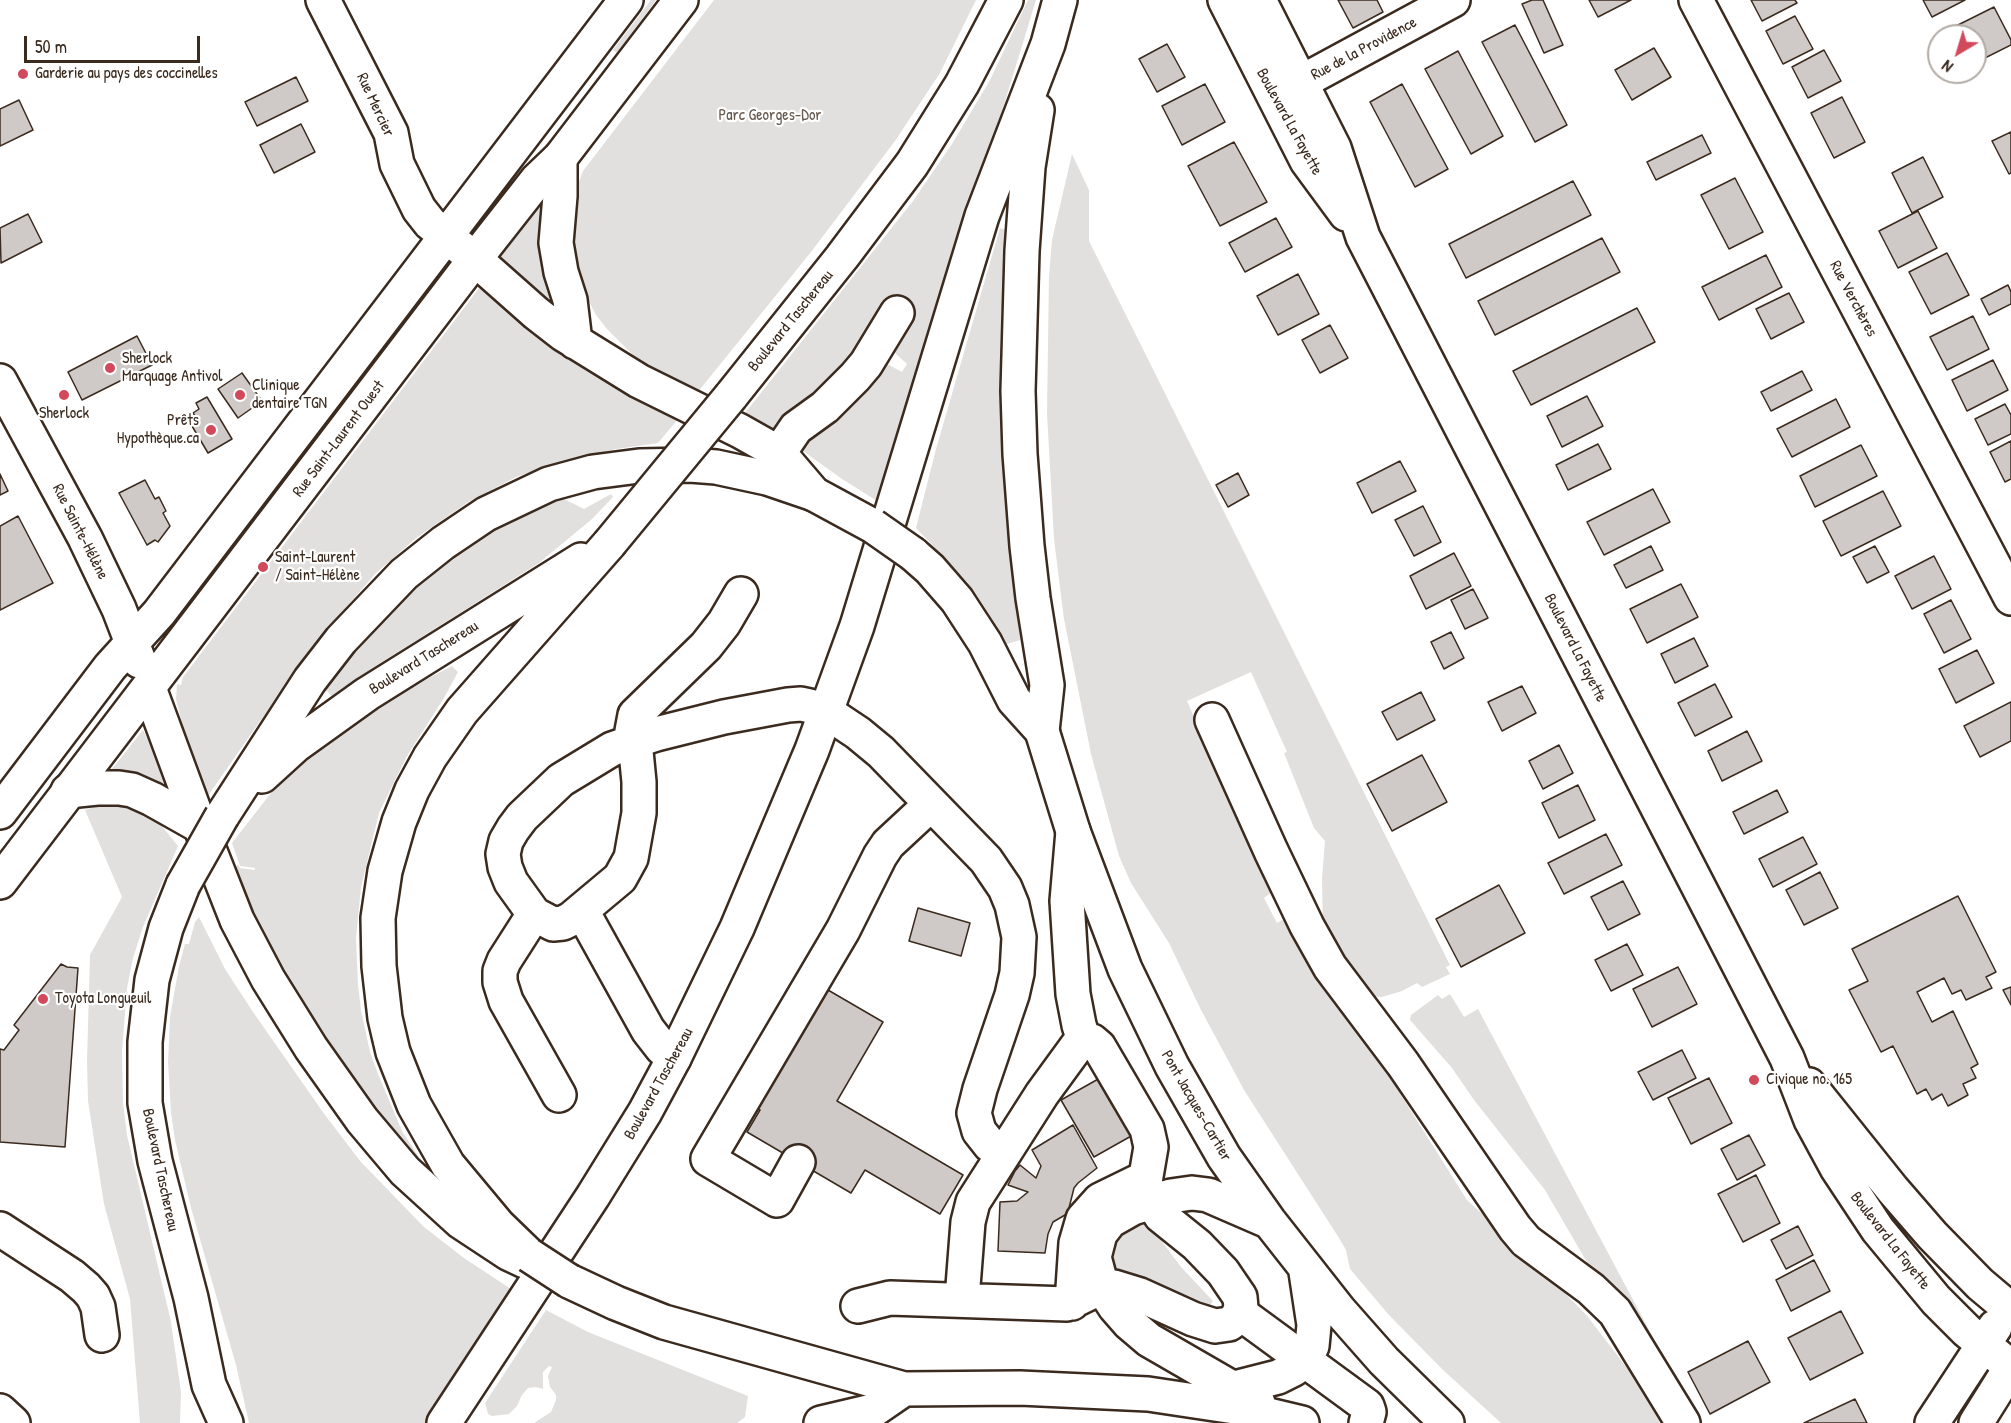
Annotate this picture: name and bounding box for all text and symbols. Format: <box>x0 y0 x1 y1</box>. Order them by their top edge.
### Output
street label: Rue de la Providence <box>1308 13 1420 85</box>
scale bar <box>27 24 202 62</box>
north arrow <box>1927 24 1987 84</box>
text: 50 m <box>35 34 67 59</box>
text: N <box>1937 55 1957 78</box>
place label: Garderie au pays des coccinelles <box>35 64 218 84</box>
street label: Boulevard La Fayette <box>1252 65 1326 179</box>
marker: Garderie au pays des coccinelles <box>16 67 30 81</box>
street label: Rue Mercier <box>352 70 398 140</box>
park label: Parc Georges-Dor <box>719 106 821 126</box>
street label: Rue Verchères <box>1825 258 1881 340</box>
street label: Boulevard Taschereau <box>744 266 838 376</box>
place label: Sherlock Marquage Antivol <box>122 349 222 387</box>
marker: Sherlock Marquage Antivol <box>103 361 117 375</box>
place label: Clinique dentaire TGN <box>252 376 327 414</box>
street label: Rue Saint-Laurent Ouest <box>289 377 389 501</box>
marker: Sherlock <box>57 388 71 402</box>
marker: Clinique dentaire TGN <box>233 388 247 402</box>
place label: Sherlock <box>39 404 89 424</box>
place label: Prêts Hypothèque.ca <box>117 411 199 449</box>
marker: Prêts Hypothèque.ca <box>204 423 218 437</box>
street label: Rue Sainte-Hélène <box>48 481 112 583</box>
place label: Saint-Laurent / Saint-Hélène <box>275 548 360 586</box>
marker: Saint-Laurent / Saint-Hélène <box>256 560 270 574</box>
street label: Boulevard La Fayette <box>1539 591 1611 705</box>
street label: Boulevard Taschereau <box>366 617 482 699</box>
place label: Toyota Longueuil <box>55 989 151 1009</box>
marker: Toyota Longueuil <box>36 992 50 1006</box>
street label: Boulevard Taschereau <box>620 1025 698 1143</box>
street label: Pont Jacques-Cartier <box>1157 1047 1235 1165</box>
place label: Civique no. 165 <box>1766 1070 1852 1090</box>
marker: Civique no. 165 <box>1747 1073 1761 1087</box>
street label: Boulevard Taschereau <box>138 1107 182 1233</box>
street label: Boulevard La Fayette <box>1846 1188 1934 1294</box>

